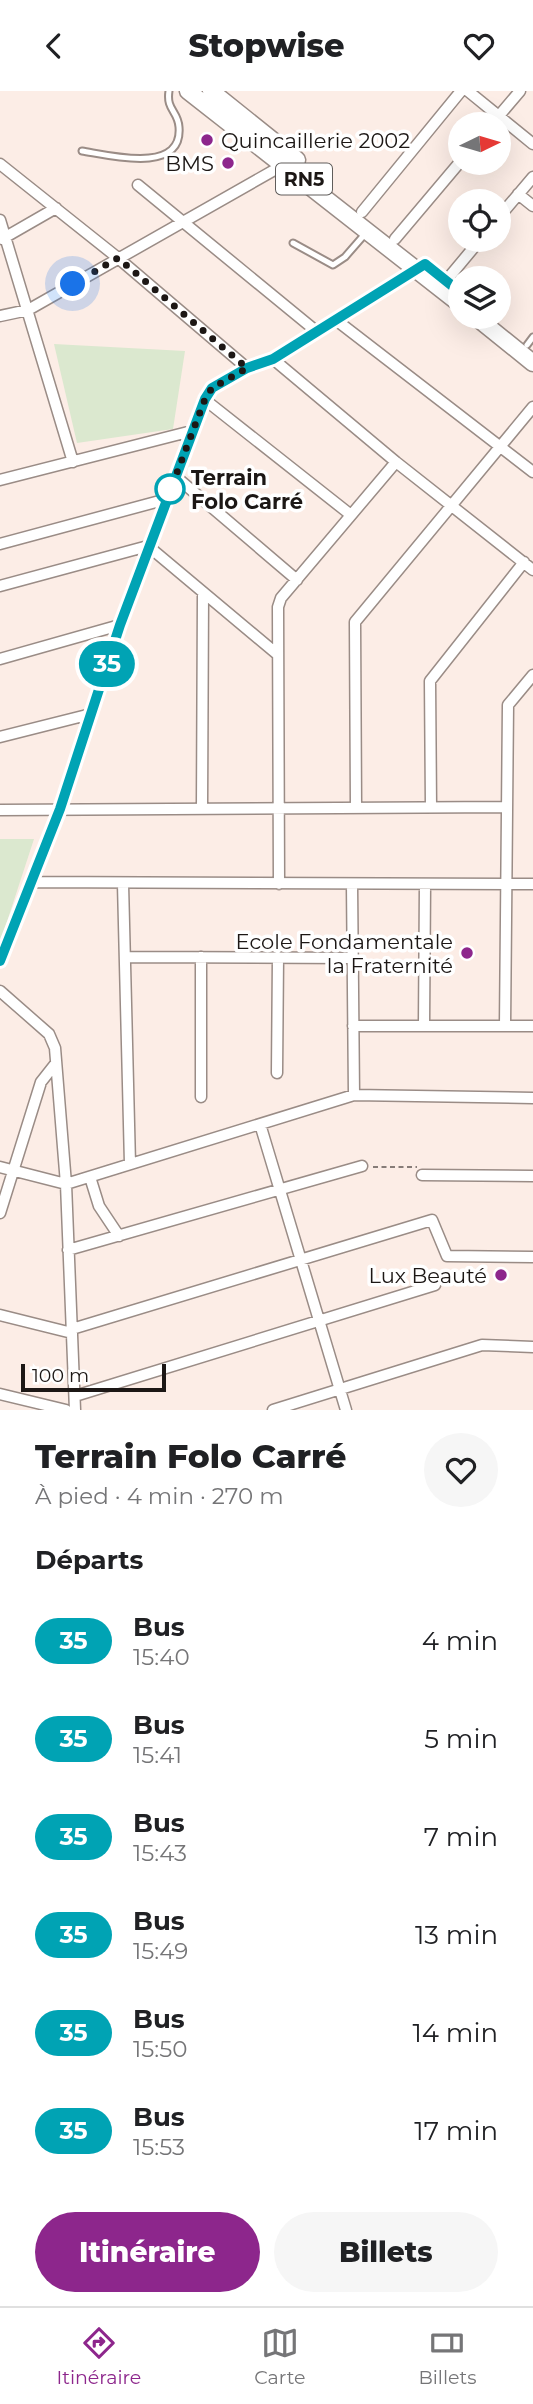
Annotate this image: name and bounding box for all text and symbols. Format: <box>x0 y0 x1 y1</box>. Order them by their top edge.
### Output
text: Stopwise <box>188 26 345 65</box>
icon: back <box>35 27 73 65</box>
icon: heart <box>460 27 498 65</box>
north arrow <box>448 112 511 175</box>
map controls <box>448 112 511 329</box>
place label: Quincaillerie 2002 <box>221 128 410 153</box>
marker: Quincaillerie 2002 <box>199 132 215 148</box>
place label: BMS <box>165 151 214 176</box>
marker: BMS <box>220 155 236 171</box>
road number: RN5 <box>276 163 332 195</box>
button: locate <box>448 189 511 252</box>
your location <box>55 266 90 301</box>
button: layers <box>448 266 511 329</box>
place label: Terrain Folo Carré <box>191 465 303 514</box>
marker: Terrain Folo Carré <box>155 474 185 504</box>
line badge: 35 <box>76 641 138 687</box>
text: 35 <box>93 649 121 678</box>
place label: Ecole Fondamentale la Fraternité <box>236 929 453 978</box>
marker: Ecole Fondamentale la Fraternité <box>459 945 475 961</box>
place label: Lux Beauté <box>368 1263 487 1288</box>
marker: Lux Beauté <box>493 1267 509 1283</box>
scale bar <box>21 1361 166 1393</box>
text: 100 m <box>32 1364 89 1387</box>
button: heart <box>424 1433 498 1507</box>
text: Terrain Folo Carré <box>35 1436 347 1476</box>
text: À pied · 4 min · 270 m <box>35 1482 284 1510</box>
text: Départs <box>35 1544 143 1576</box>
text: Bus <box>133 1611 185 1643</box>
text: 4 min <box>422 1625 498 1657</box>
text: 35 <box>59 1626 88 1655</box>
text: 15:40 <box>133 1643 190 1671</box>
text: Bus <box>133 1709 185 1741</box>
text: 5 min <box>424 1723 498 1755</box>
text: 35 <box>59 1724 88 1753</box>
text: 15:41 <box>133 1741 182 1769</box>
text: Bus <box>133 1807 185 1839</box>
text: 7 min <box>424 1821 498 1853</box>
text: 35 <box>59 1822 88 1851</box>
text: 15:43 <box>133 1839 187 1867</box>
text: Bus <box>133 1905 185 1937</box>
text: 13 min <box>415 1919 498 1951</box>
text: 35 <box>59 1920 88 1949</box>
text: 15:49 <box>133 1937 188 1965</box>
text: Bus <box>133 2003 185 2035</box>
text: 14 min <box>412 2017 498 2049</box>
text: 35 <box>59 2018 88 2047</box>
text: 15:50 <box>133 2035 187 2063</box>
text: Bus <box>133 2101 185 2133</box>
text: 17 min <box>414 2115 498 2147</box>
text: 35 <box>59 2116 88 2145</box>
text: 15:53 <box>133 2133 185 2161</box>
button: Itinéraire <box>35 2212 260 2292</box>
button: Billets <box>274 2212 498 2292</box>
tab: Itinéraire <box>56 2324 141 2389</box>
tab: Carte <box>254 2324 306 2389</box>
tab: Billets <box>418 2324 477 2389</box>

